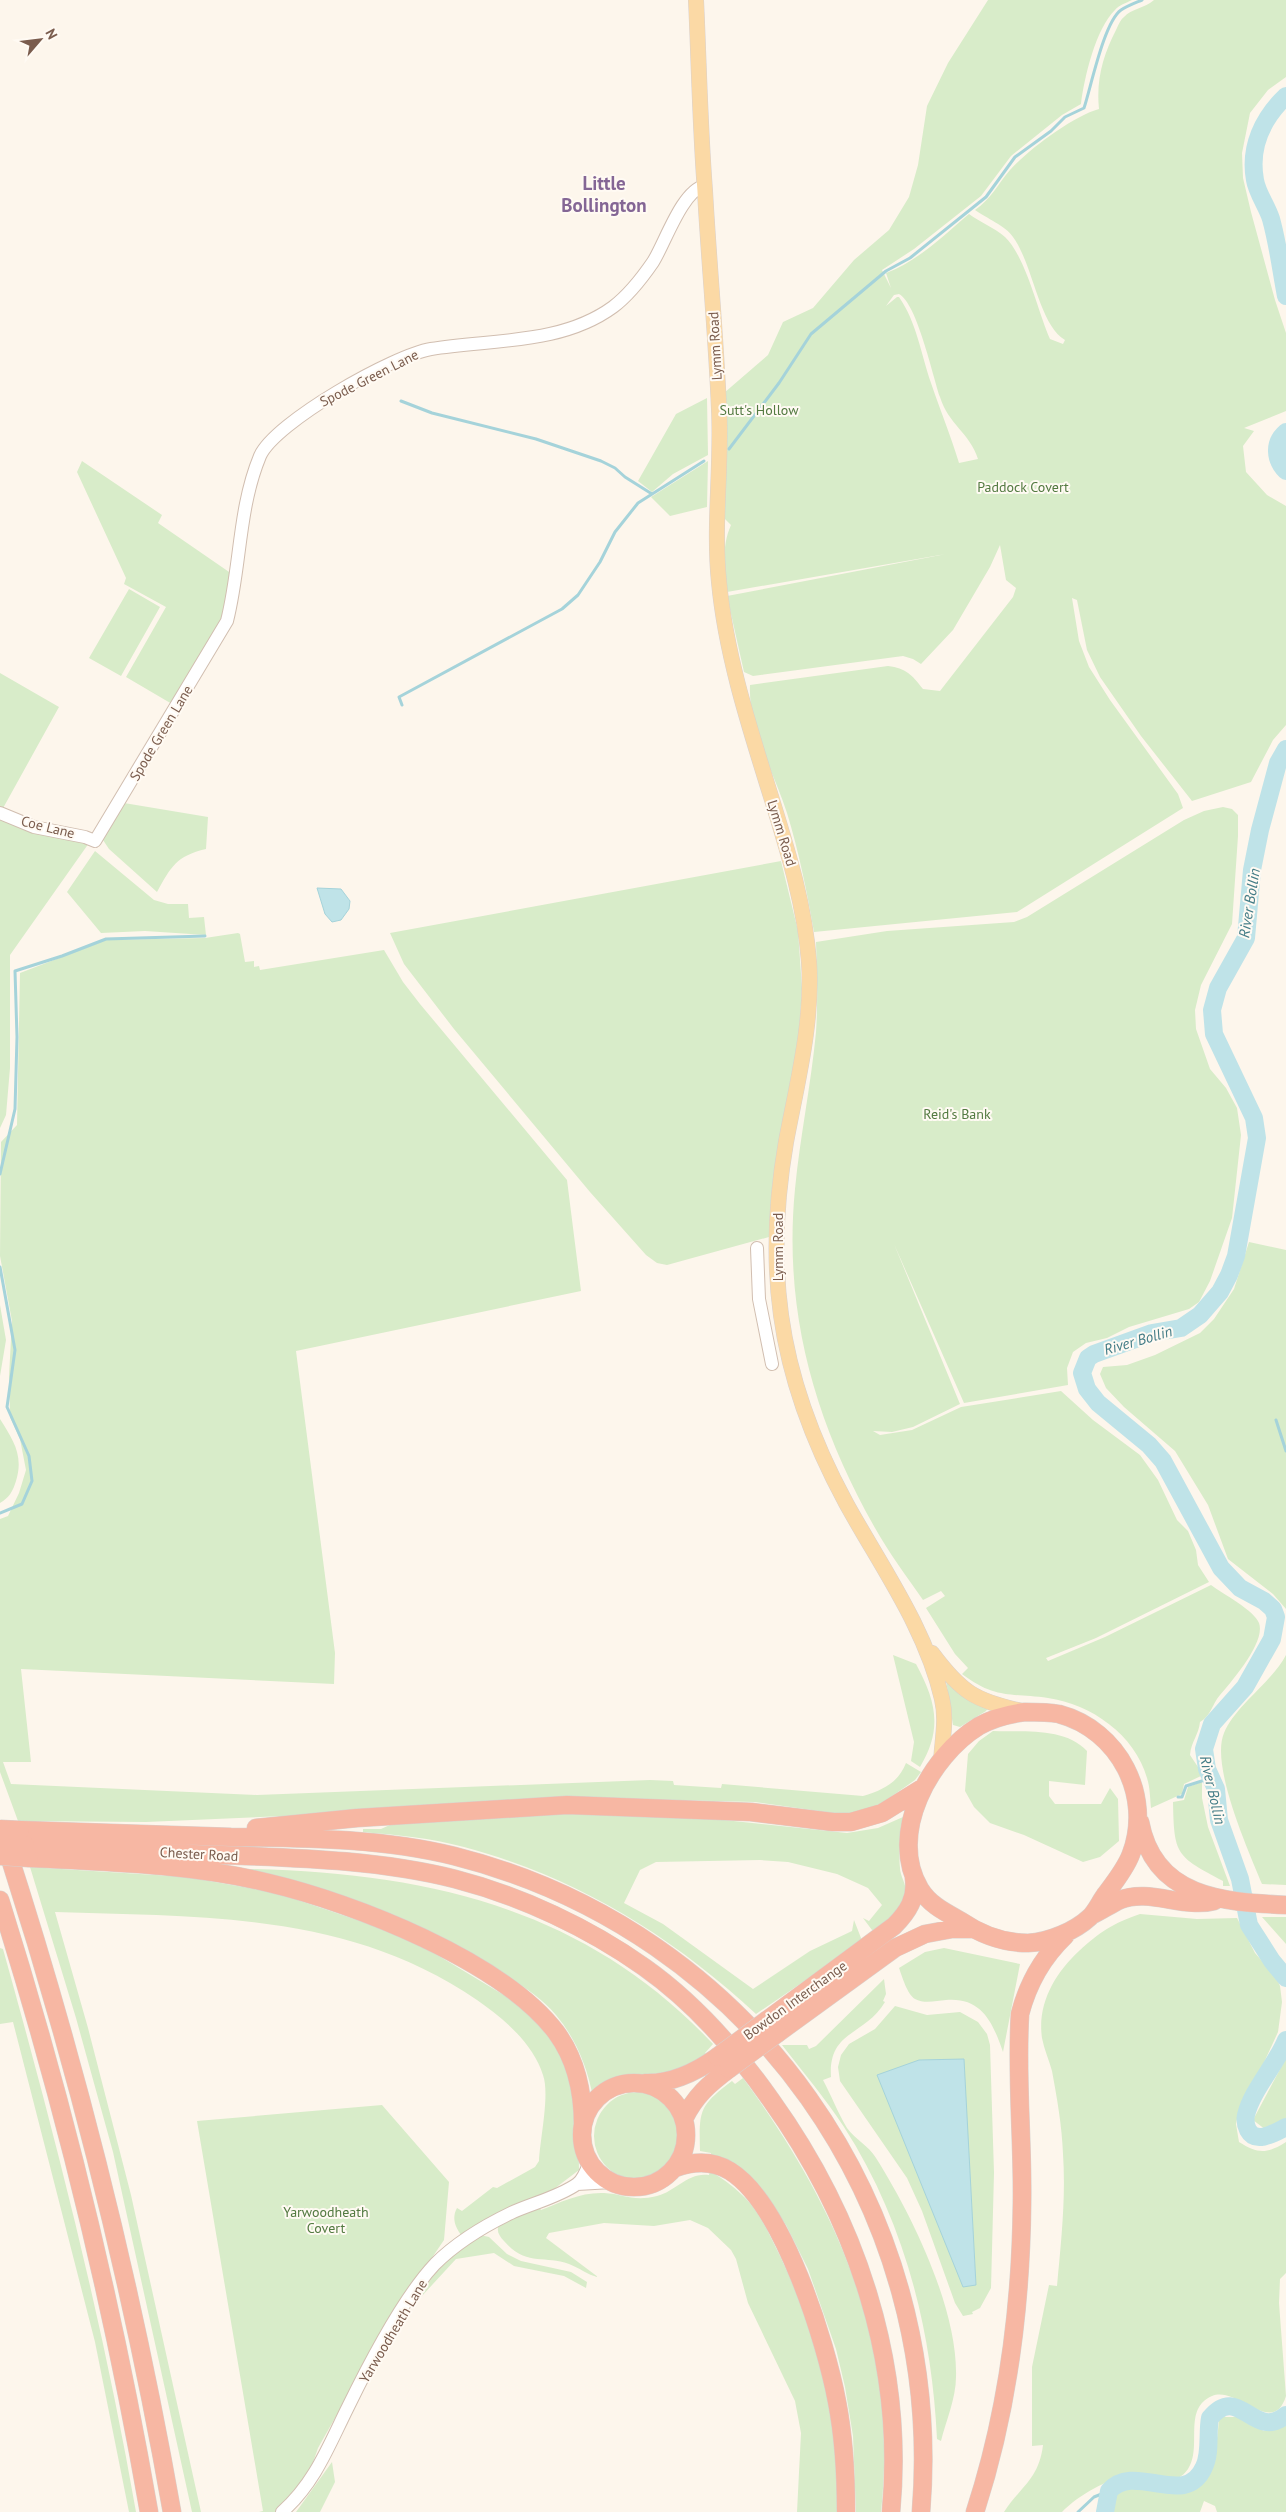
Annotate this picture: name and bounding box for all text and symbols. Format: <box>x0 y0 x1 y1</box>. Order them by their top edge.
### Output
north arrow <box>15 15 65 65</box>
text: N <box>41 26 62 42</box>
district label: Little Bollington <box>561 171 647 217</box>
street label: Lymm Road <box>704 311 726 381</box>
street label: Spode Green Lane <box>317 345 421 411</box>
park label: Sutt's Hollow <box>719 401 799 419</box>
park label: Paddock Covert <box>977 478 1069 496</box>
street label: Spode Green Lane <box>125 682 197 784</box>
street label: Lymm Road <box>763 798 801 868</box>
street label: Coe Lane <box>19 812 77 842</box>
water label: River Bollin <box>1234 867 1264 939</box>
park label: Reid's Bank <box>923 1105 991 1123</box>
street label: Lymm Road <box>769 1213 787 1281</box>
water label: River Bollin <box>1102 1321 1174 1359</box>
water label: River Bollin <box>1196 1754 1230 1826</box>
street label: Chester Road <box>159 1843 239 1865</box>
street label: Bowdon Interchange <box>740 1956 850 2044</box>
park label: Yarwoodheath Covert <box>283 2203 369 2237</box>
street label: Yarwoodheath Lane <box>355 2276 431 2386</box>

